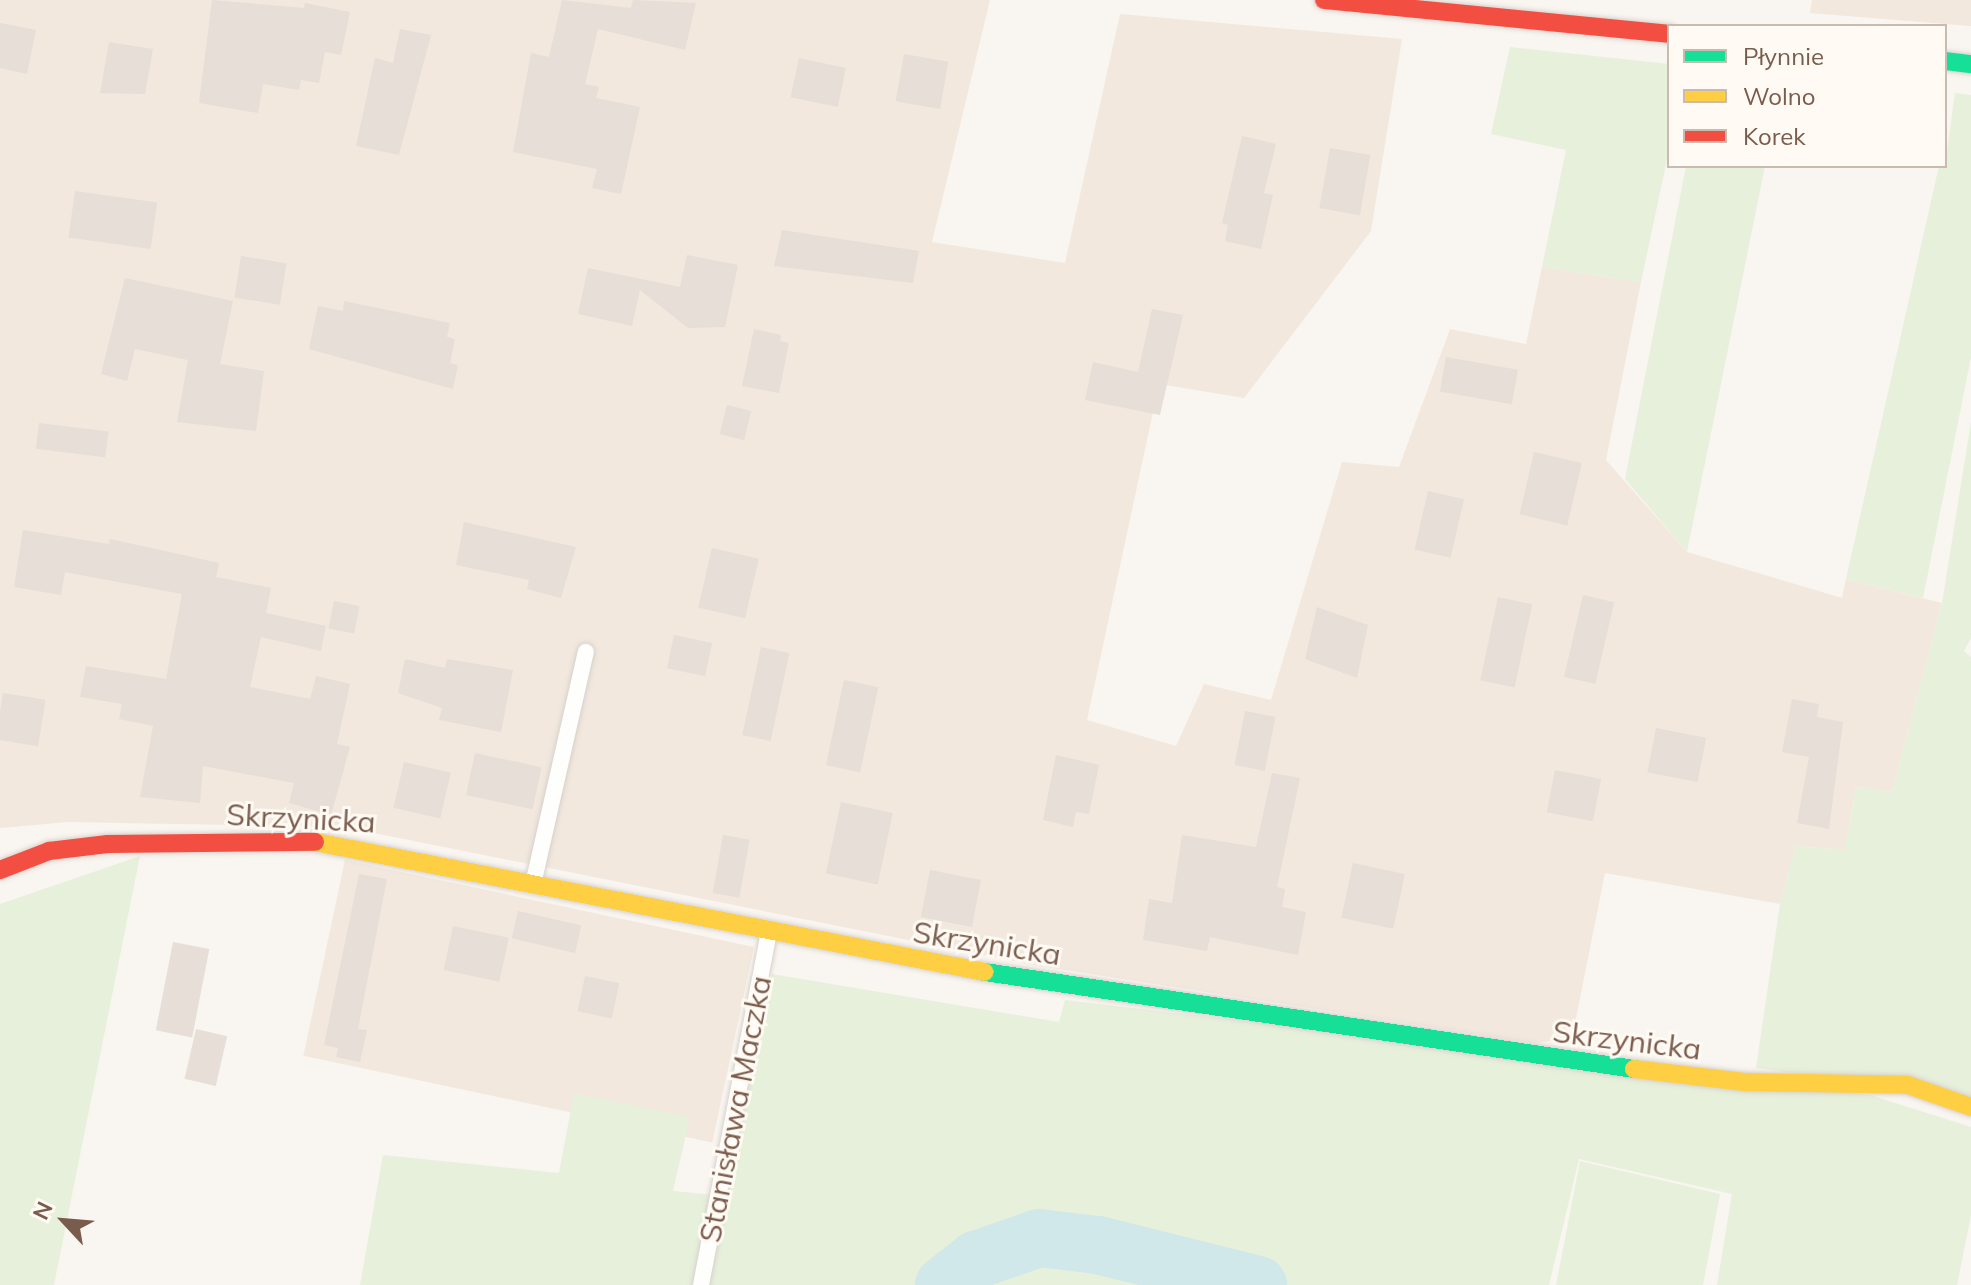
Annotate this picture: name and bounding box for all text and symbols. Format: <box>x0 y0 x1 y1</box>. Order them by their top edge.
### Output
legend <box>1667 24 1947 168</box>
text: Płynnie <box>1743 41 1824 71</box>
text: Wolno <box>1743 81 1815 111</box>
text: Korek <box>1743 121 1806 151</box>
street label: Skrzynicka <box>226 796 376 840</box>
street label: Skrzynicka <box>910 914 1064 972</box>
street label: Stanisława Maczka <box>691 973 779 1245</box>
street label: Skrzynicka <box>1551 1013 1703 1067</box>
north arrow <box>24 1181 104 1261</box>
text: N <box>26 1197 59 1224</box>

